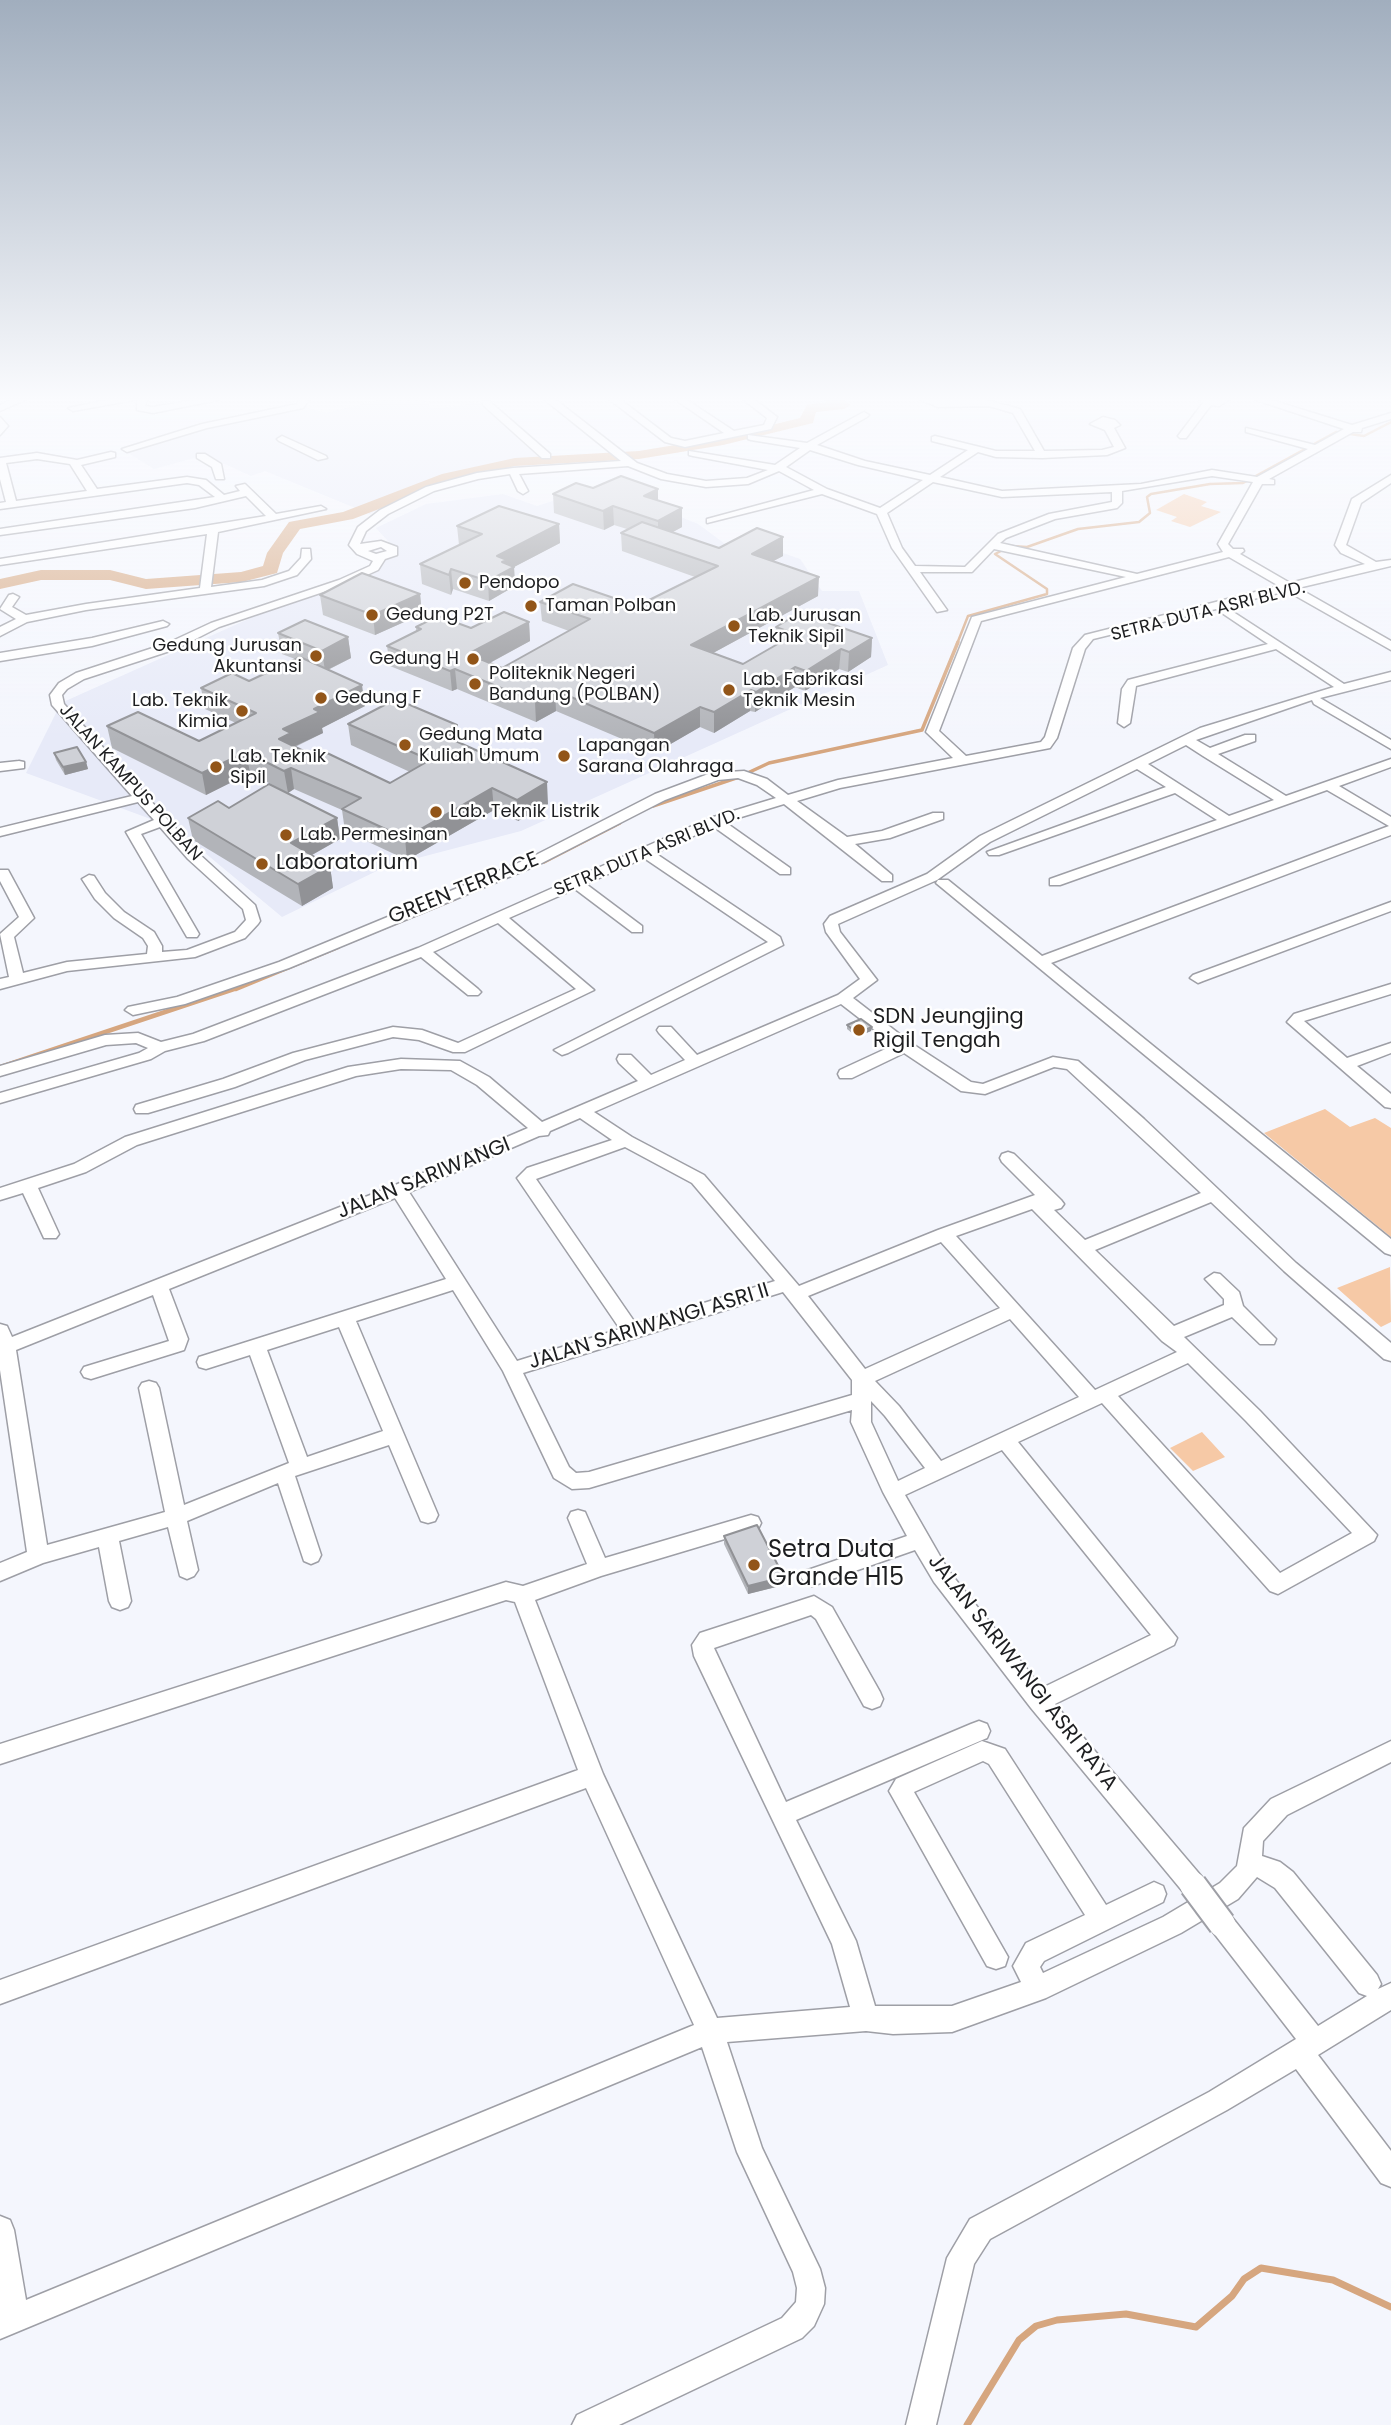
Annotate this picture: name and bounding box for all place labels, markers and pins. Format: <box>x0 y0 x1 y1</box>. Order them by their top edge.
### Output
place label: Pendopo <box>479 572 559 594</box>
marker: Pendopo <box>457 575 473 591</box>
place label: Taman Polban <box>545 595 676 617</box>
marker: Taman Polban <box>523 598 539 614</box>
place label: Gedung P2T <box>386 604 494 626</box>
place label: Lab. Jurusan Teknik Sipil <box>748 605 861 648</box>
marker: Gedung P2T <box>364 607 380 623</box>
marker: Lab. Jurusan Teknik Sipil <box>726 618 742 634</box>
place label: Gedung Jurusan Akuntansi <box>152 635 302 678</box>
marker: Gedung Jurusan Akuntansi <box>308 648 324 664</box>
place label: Gedung H <box>369 648 459 670</box>
marker: Gedung H <box>465 651 481 667</box>
place label: Politeknik Negeri Bandung (POLBAN) <box>489 663 660 706</box>
place label: Lab. Fabrikasi Teknik Mesin <box>743 669 864 712</box>
marker: Politeknik Negeri Bandung (POLBAN) <box>467 676 483 692</box>
marker: Lab. Fabrikasi Teknik Mesin <box>721 682 737 698</box>
place label: Gedung F <box>335 687 421 709</box>
place label: Lab. Teknik Kimia <box>132 690 228 732</box>
marker: Gedung F <box>313 690 329 706</box>
marker: Lab. Teknik Kimia <box>234 703 250 719</box>
place label: Gedung Mata Kuliah Umum <box>419 724 543 766</box>
place label: Lapangan Sarana Olahraga <box>578 735 734 778</box>
marker: Gedung Mata Kuliah Umum <box>397 737 413 753</box>
place label: Lab. Teknik Sipil <box>230 746 326 788</box>
marker: Lapangan Sarana Olahraga <box>556 748 572 764</box>
marker: Lab. Teknik Sipil <box>208 759 224 775</box>
place label: Lab. Teknik Listrik <box>450 801 599 823</box>
marker: Lab. Teknik Listrik <box>428 804 444 820</box>
place label: Lab. Permesinan <box>300 824 448 846</box>
marker: Lab. Permesinan <box>278 827 294 843</box>
place label: Laboratorium <box>276 851 418 877</box>
marker: Laboratorium <box>254 856 270 872</box>
place label: SDN Jeungjing Rigil Tengah <box>873 1005 1024 1055</box>
marker: SDN Jeungjing Rigil Tengah <box>851 1022 867 1038</box>
place label: Setra Duta Grande H15 <box>768 1537 904 1593</box>
marker: Setra Duta Grande H15 <box>746 1557 762 1573</box>

